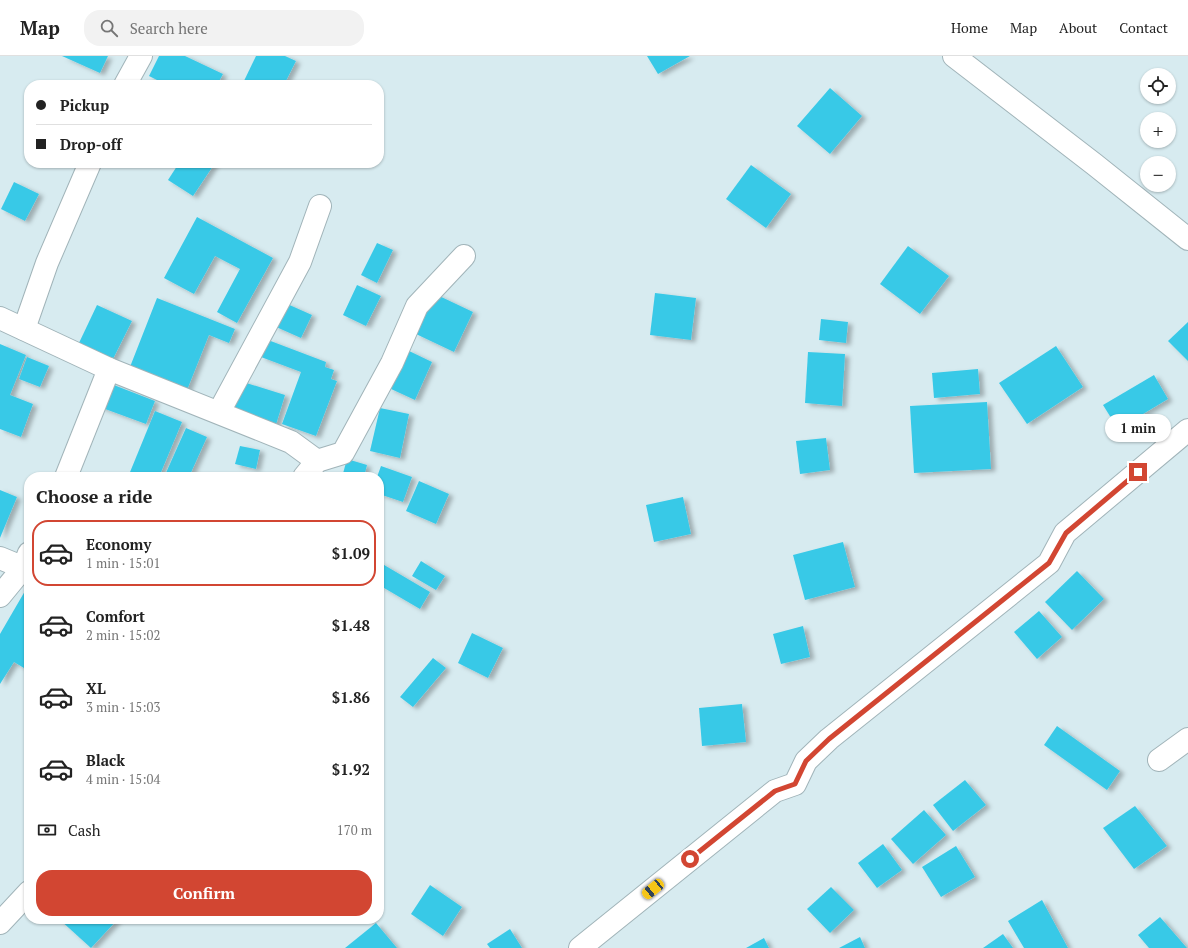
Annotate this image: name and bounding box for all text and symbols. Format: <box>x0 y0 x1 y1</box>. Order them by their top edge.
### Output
search box <box>84 10 364 46</box>
text: Map <box>20 15 60 40</box>
icon: search <box>98 17 120 39</box>
text: Search here <box>130 18 208 38</box>
text: Home <box>951 18 988 37</box>
text: Map <box>1010 18 1037 37</box>
text: About <box>1059 18 1097 37</box>
text: Contact <box>1119 18 1168 37</box>
map controls <box>1140 68 1176 192</box>
button: locate <box>1140 68 1176 104</box>
text: Pickup <box>60 95 109 115</box>
button: + <box>1140 112 1176 148</box>
text: Drop-off <box>60 134 122 154</box>
button: − <box>1140 156 1176 192</box>
callout: 1 min <box>1105 414 1171 442</box>
text: 1 min <box>1120 419 1156 437</box>
route end <box>1129 463 1147 481</box>
text: Choose a ride <box>36 484 152 508</box>
text: Economy <box>86 534 151 554</box>
icon: car <box>38 535 74 571</box>
text: $1.09 <box>332 543 370 563</box>
text: 1 min · 15:01 <box>86 554 160 572</box>
text: Comfort <box>86 606 145 626</box>
icon: car <box>38 607 74 643</box>
text: $1.48 <box>332 615 370 635</box>
text: 2 min · 15:02 <box>86 626 160 644</box>
text: XL <box>86 678 106 698</box>
icon: car <box>38 679 74 715</box>
text: $1.86 <box>332 687 370 707</box>
text: 3 min · 15:03 <box>86 698 160 716</box>
text: Black <box>86 750 125 770</box>
icon: car <box>38 751 74 787</box>
text: $1.92 <box>332 759 370 779</box>
text: 4 min · 15:04 <box>86 770 160 788</box>
icon: cash <box>36 819 58 841</box>
text: Cash <box>68 820 101 840</box>
text: 170 m <box>337 821 372 839</box>
route start <box>681 850 699 868</box>
button: Confirm <box>36 870 372 916</box>
car <box>640 877 666 901</box>

